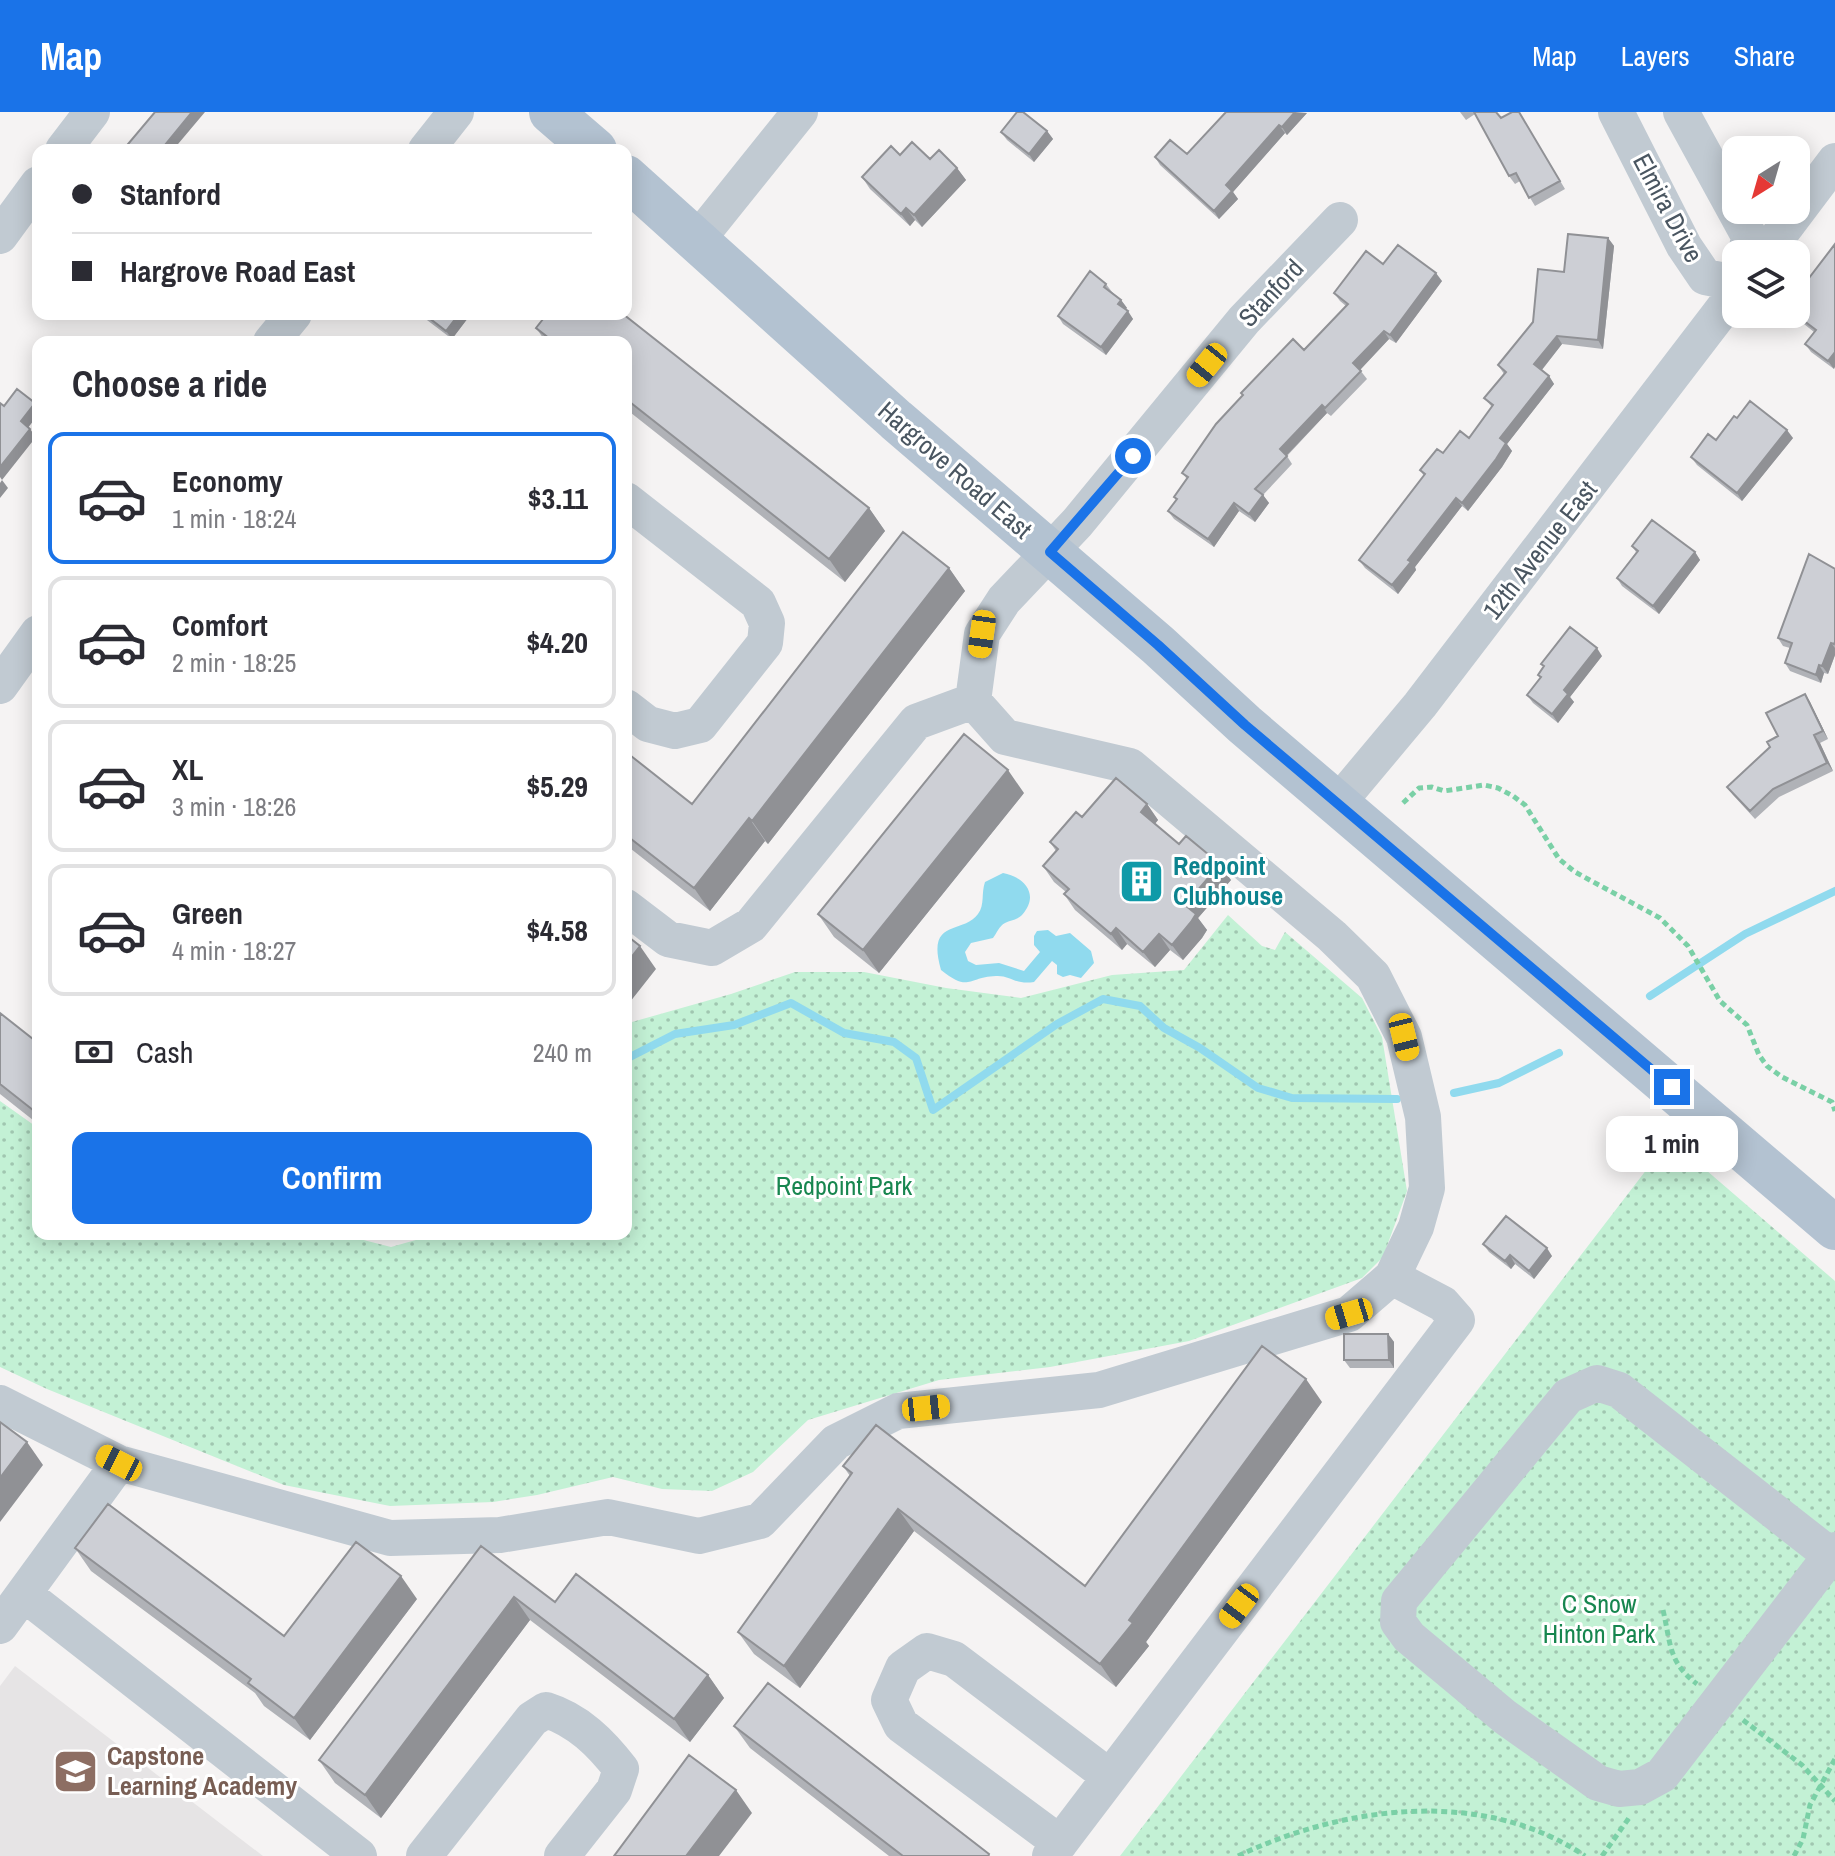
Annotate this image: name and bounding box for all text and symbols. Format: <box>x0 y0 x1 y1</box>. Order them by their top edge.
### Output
text: Map <box>40 31 102 82</box>
text: Map <box>1532 37 1577 75</box>
text: Layers <box>1621 37 1690 75</box>
text: Share <box>1734 37 1795 75</box>
north arrow <box>1722 136 1810 224</box>
map controls <box>1722 136 1810 328</box>
street label: Elmira Drive <box>1625 147 1712 268</box>
text: Stanford <box>120 174 221 214</box>
button: layers <box>1722 240 1810 328</box>
text: Hargrove Road East <box>120 251 355 291</box>
street label: Stanford <box>1230 251 1311 334</box>
car <box>1183 339 1231 391</box>
text: Choose a ride <box>72 360 267 408</box>
street label: Hargrove Road East <box>871 393 1040 546</box>
route start <box>1115 438 1151 474</box>
text: Economy <box>172 461 283 501</box>
icon: car <box>76 462 148 534</box>
street label: 12th Avenue East <box>1474 473 1605 626</box>
text: $3.11 <box>528 478 588 518</box>
text: 1 min · 18:24 <box>172 501 296 536</box>
text: Comfort <box>172 605 268 645</box>
icon: car <box>76 606 148 678</box>
car <box>967 609 997 659</box>
text: $4.20 <box>526 622 588 662</box>
text: 2 min · 18:25 <box>172 645 296 680</box>
text: XL <box>172 749 203 789</box>
icon: car <box>76 750 148 822</box>
text: $5.29 <box>526 766 588 806</box>
text: 3 min · 18:26 <box>172 789 296 824</box>
place label: Redpoint Clubhouse <box>1173 848 1283 913</box>
building icon: Redpoint Clubhouse <box>1118 857 1166 905</box>
text: Green <box>172 893 243 933</box>
icon: car <box>76 894 148 966</box>
text: $4.58 <box>526 910 588 950</box>
text: 4 min · 18:27 <box>172 933 296 968</box>
car <box>1387 1011 1421 1063</box>
icon: cash <box>72 1030 116 1074</box>
text: Cash <box>136 1032 193 1072</box>
text: 240 m <box>533 1035 592 1070</box>
route end <box>1654 1069 1690 1105</box>
callout: 1 min <box>1606 1115 1738 1171</box>
text: 1 min <box>1644 1126 1700 1161</box>
button: Confirm <box>72 1132 592 1224</box>
park label: Redpoint Park <box>776 1168 912 1203</box>
car <box>1323 1296 1375 1332</box>
car <box>901 1394 951 1422</box>
car <box>92 1441 146 1485</box>
car <box>1215 1580 1263 1632</box>
park label: C Snow Hinton Park <box>1543 1586 1656 1651</box>
place label: Capstone Learning Academy <box>107 1738 297 1803</box>
school or university icon: Capstone Learning Academy <box>52 1747 100 1795</box>

